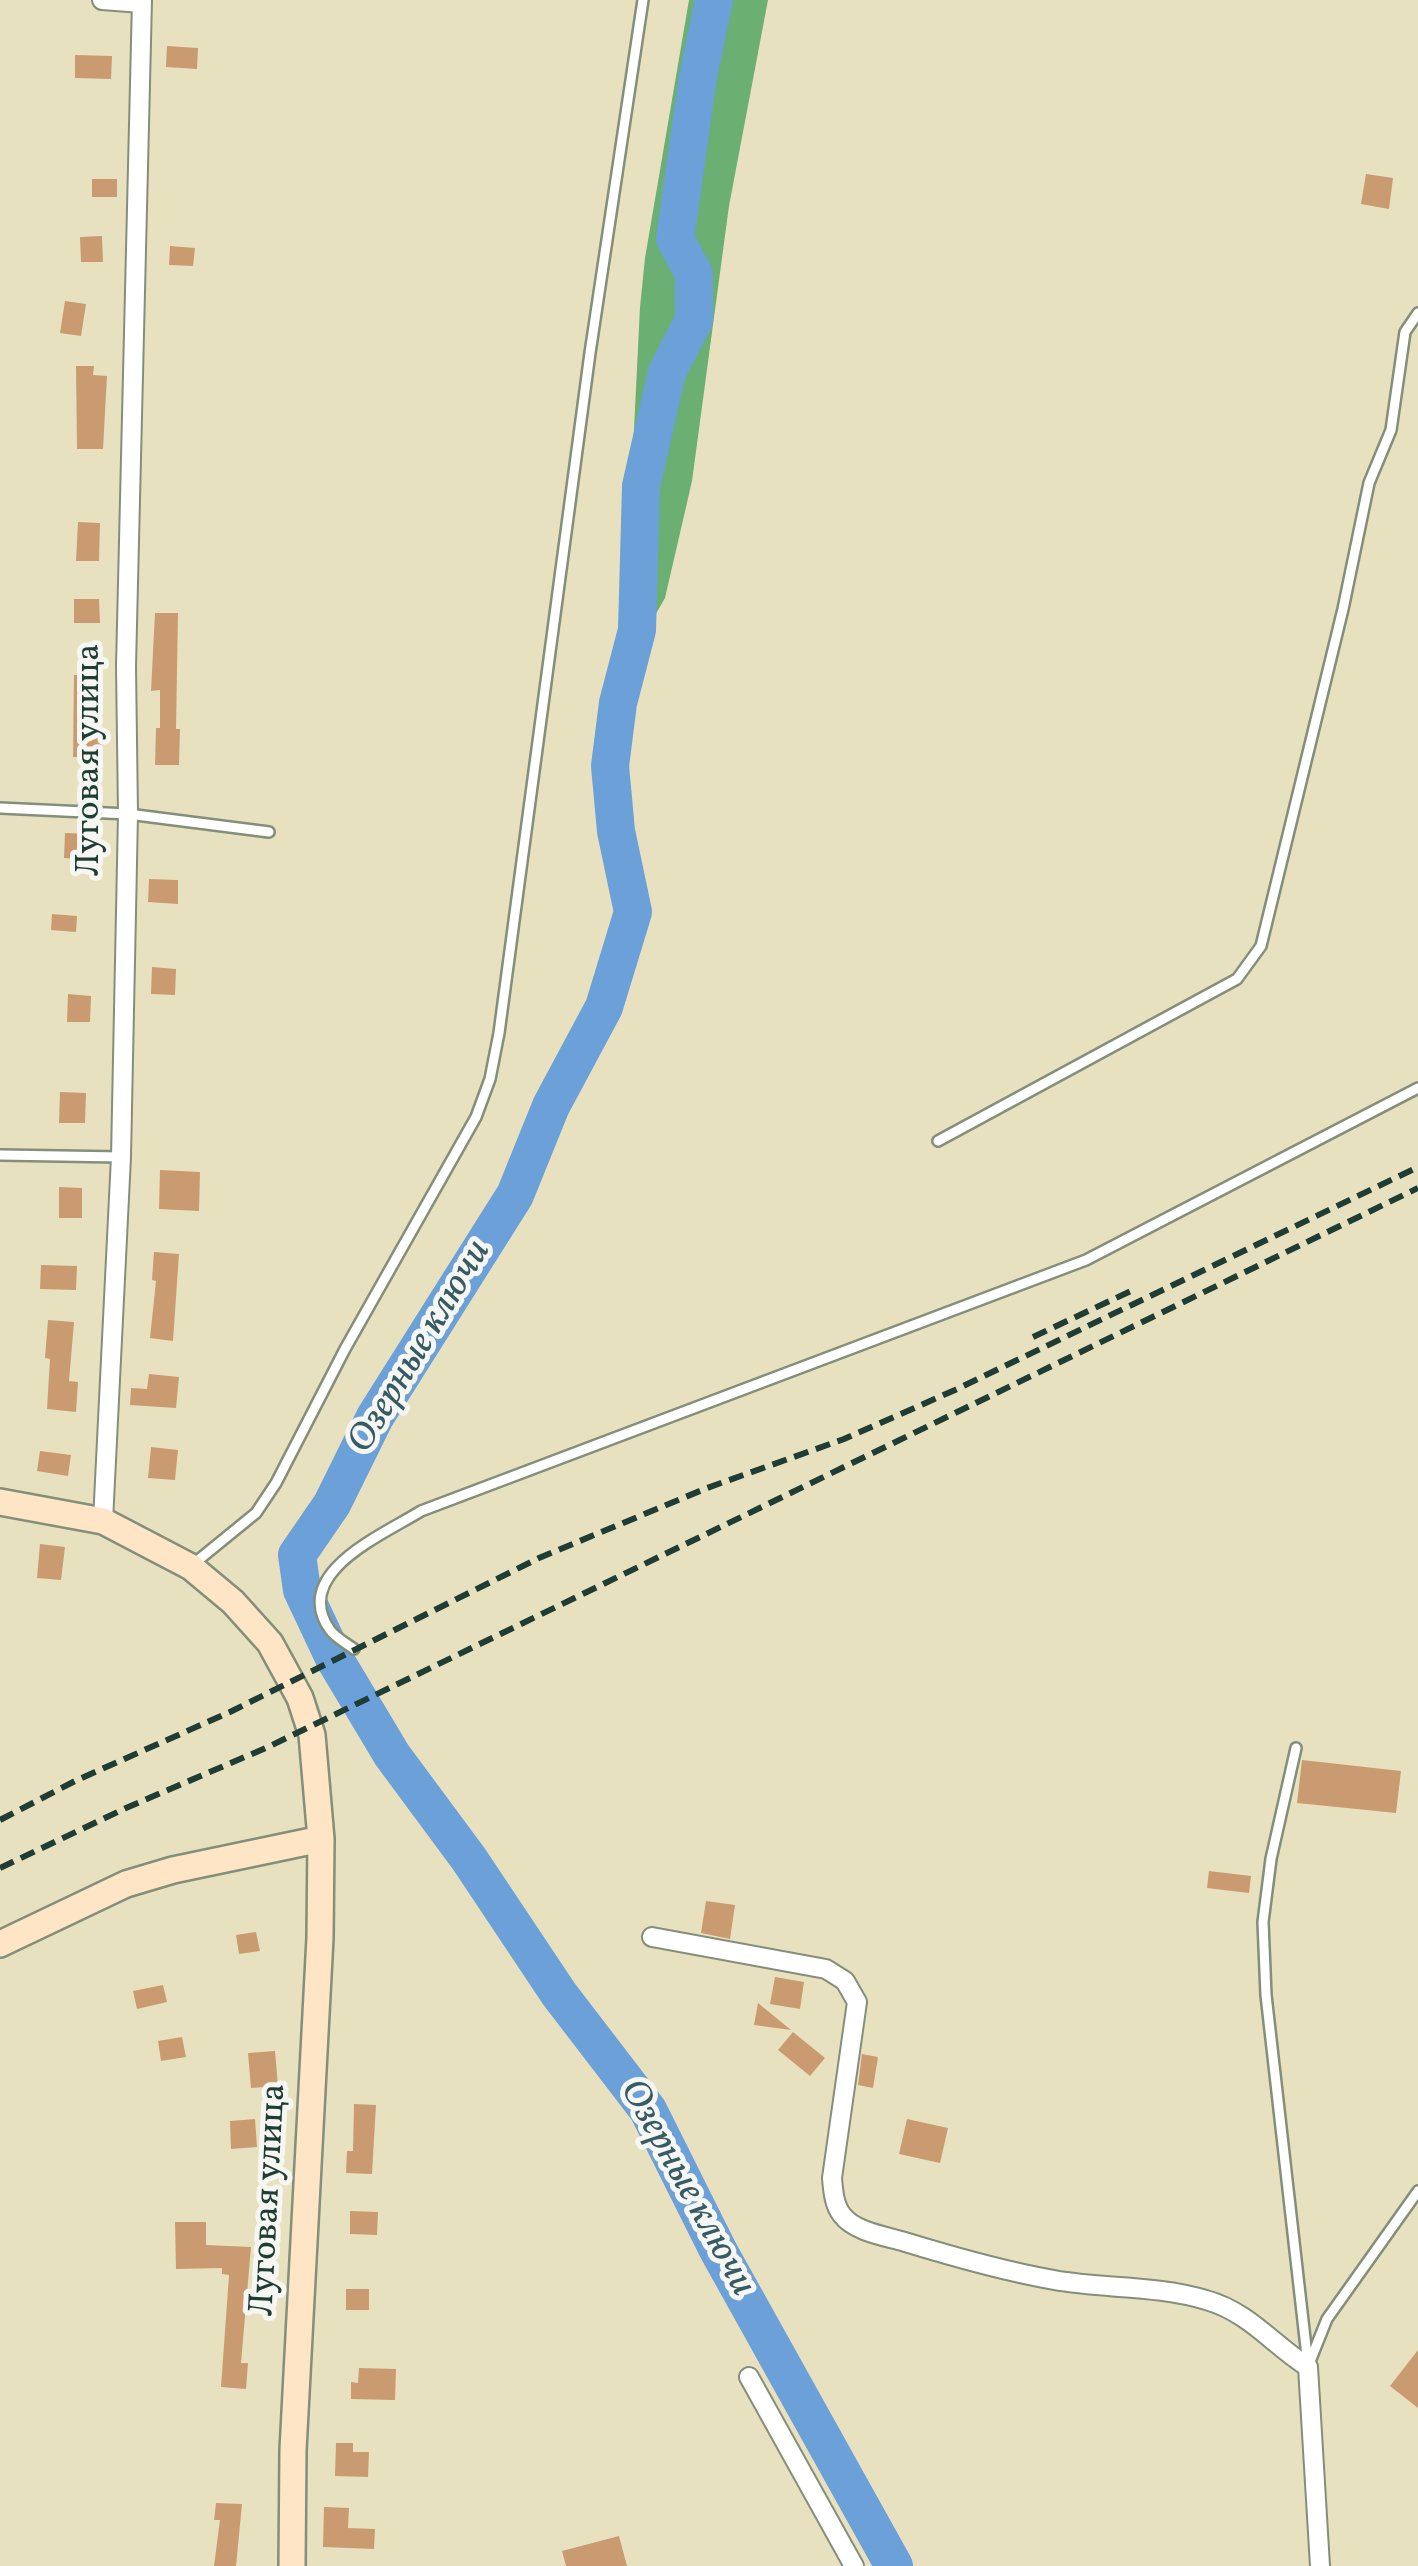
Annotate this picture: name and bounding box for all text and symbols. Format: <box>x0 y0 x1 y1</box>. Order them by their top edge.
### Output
street label: Луговая улица <box>71 644 113 876</box>
water label: Озерные ключи <box>341 1233 503 1463</box>
water label: Озерные ключи <box>607 2073 763 2305</box>
street label: Луговая улица <box>244 2083 298 2317</box>

